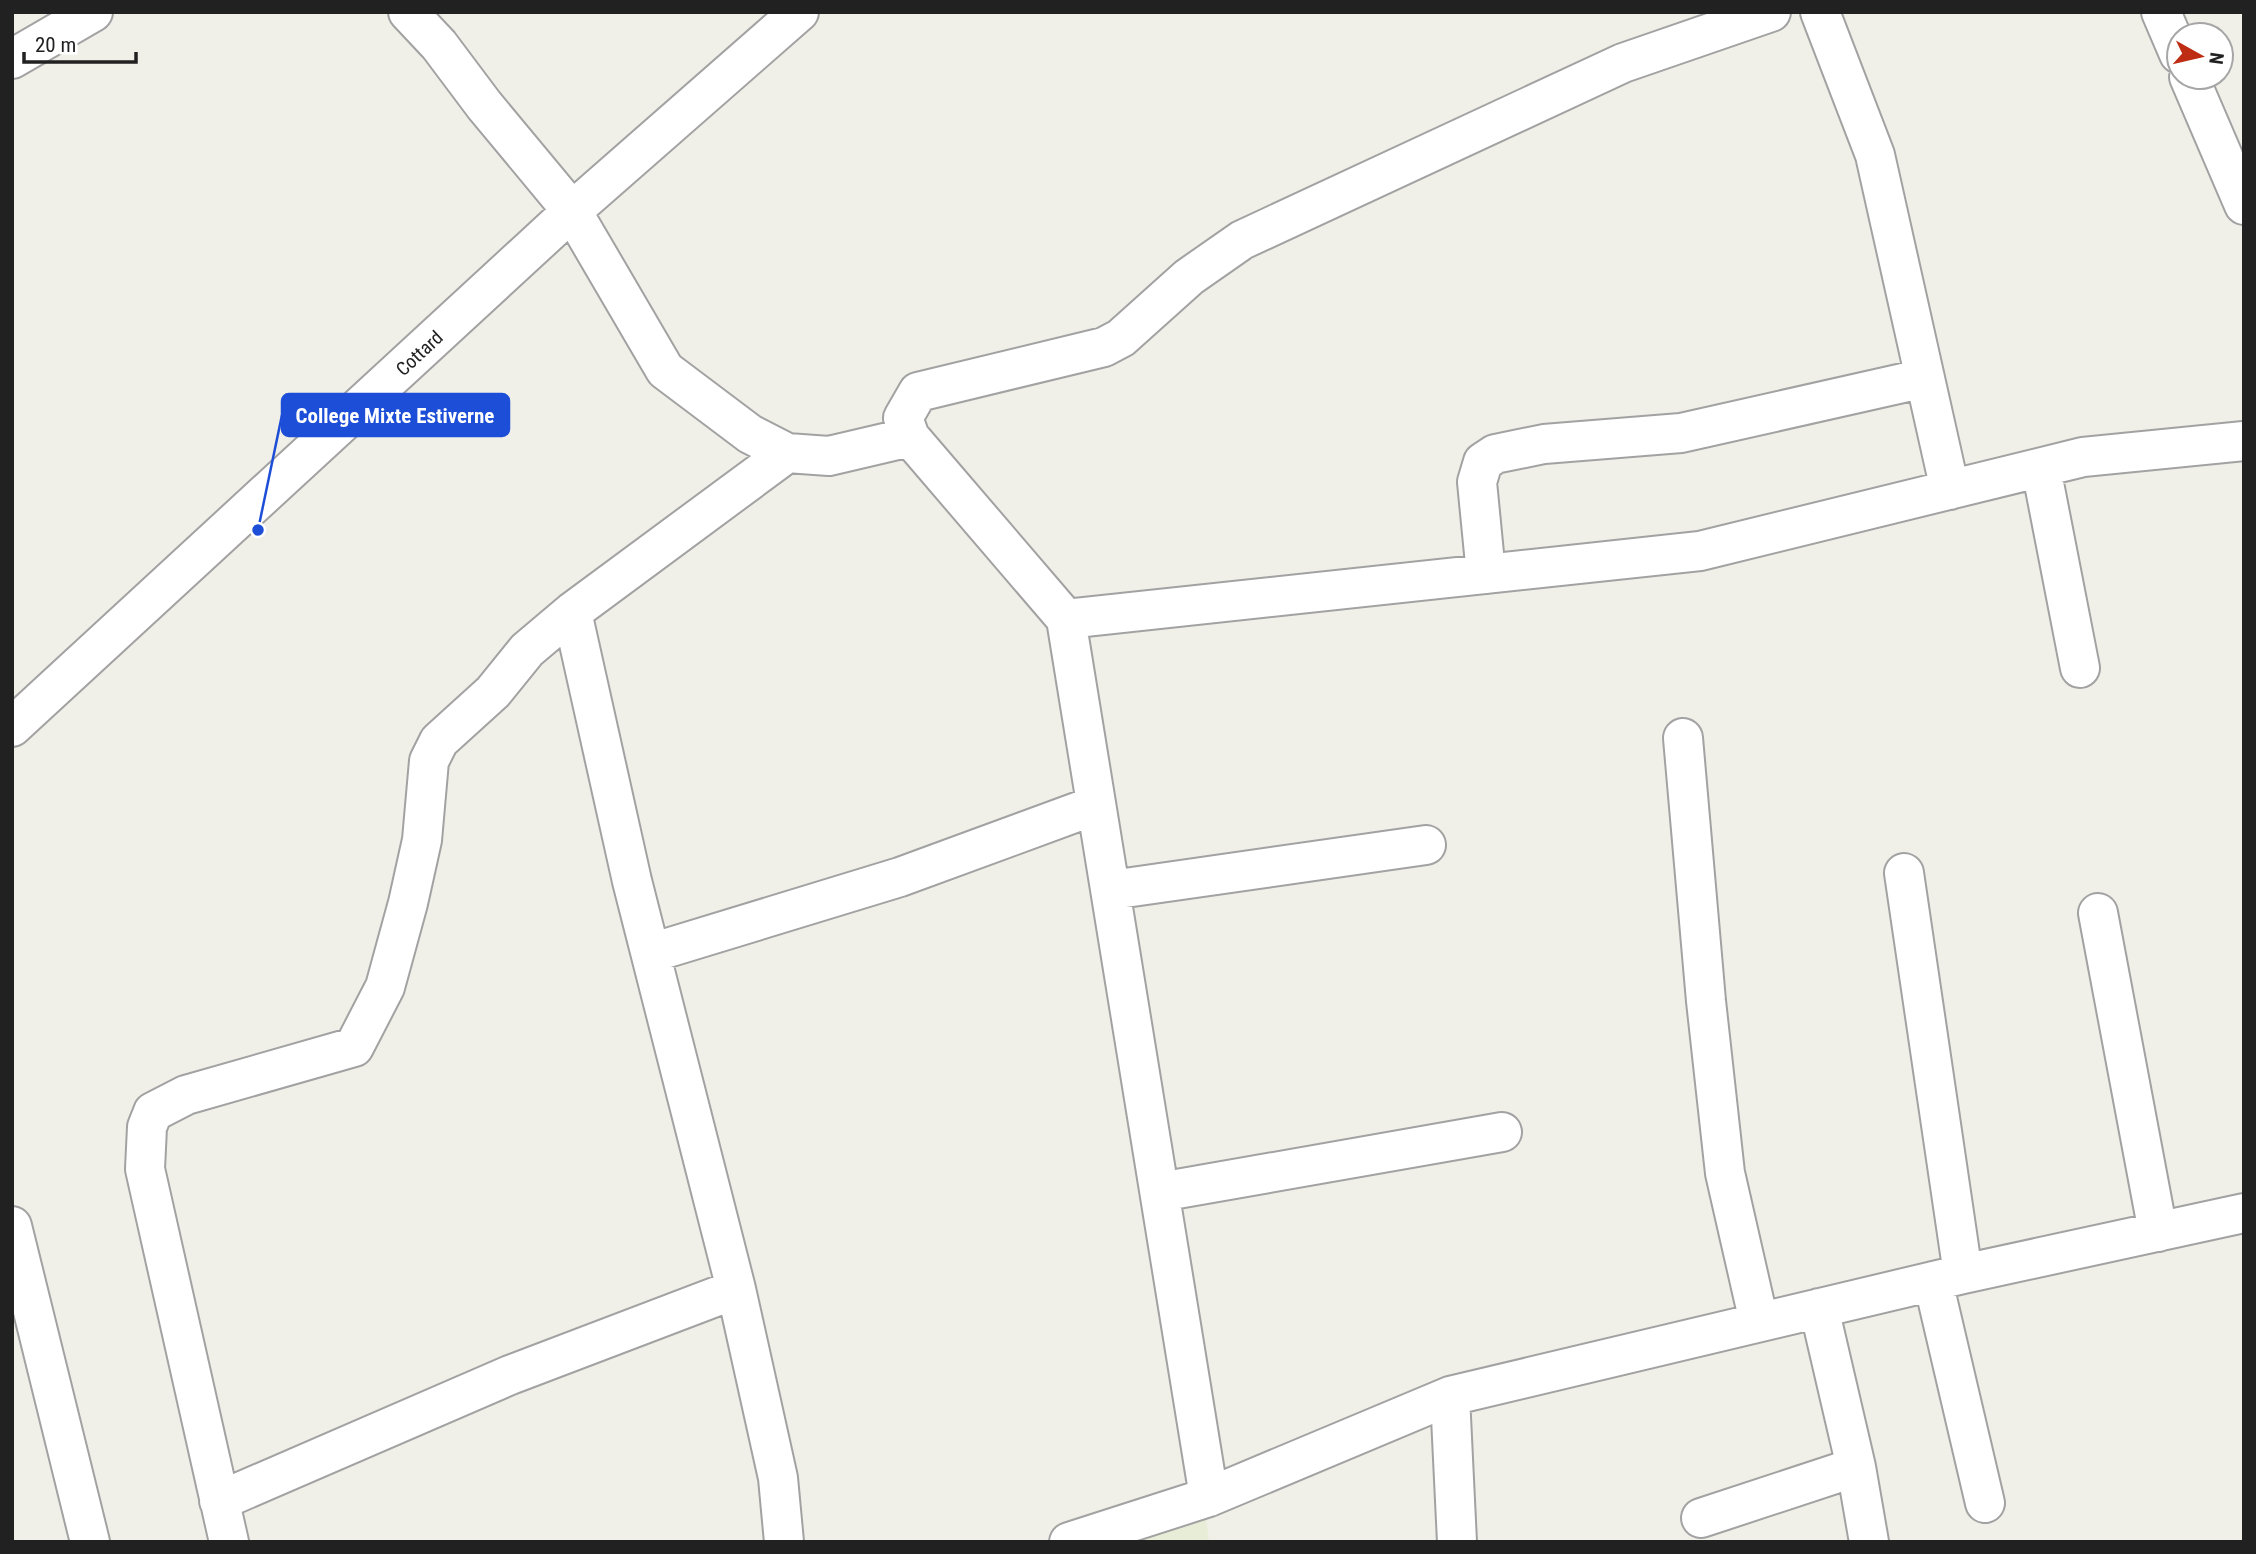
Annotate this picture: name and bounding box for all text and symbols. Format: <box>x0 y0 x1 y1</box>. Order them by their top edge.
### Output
scale bar <box>24 21 136 65</box>
north arrow <box>2165 21 2235 91</box>
text: 20 m <box>35 33 76 57</box>
text: N <box>2204 51 2229 66</box>
street label: Cottard <box>391 326 448 381</box>
callout: College Mixte Estiverne <box>282 394 509 436</box>
text: College Mixte Estiverne <box>296 404 494 428</box>

